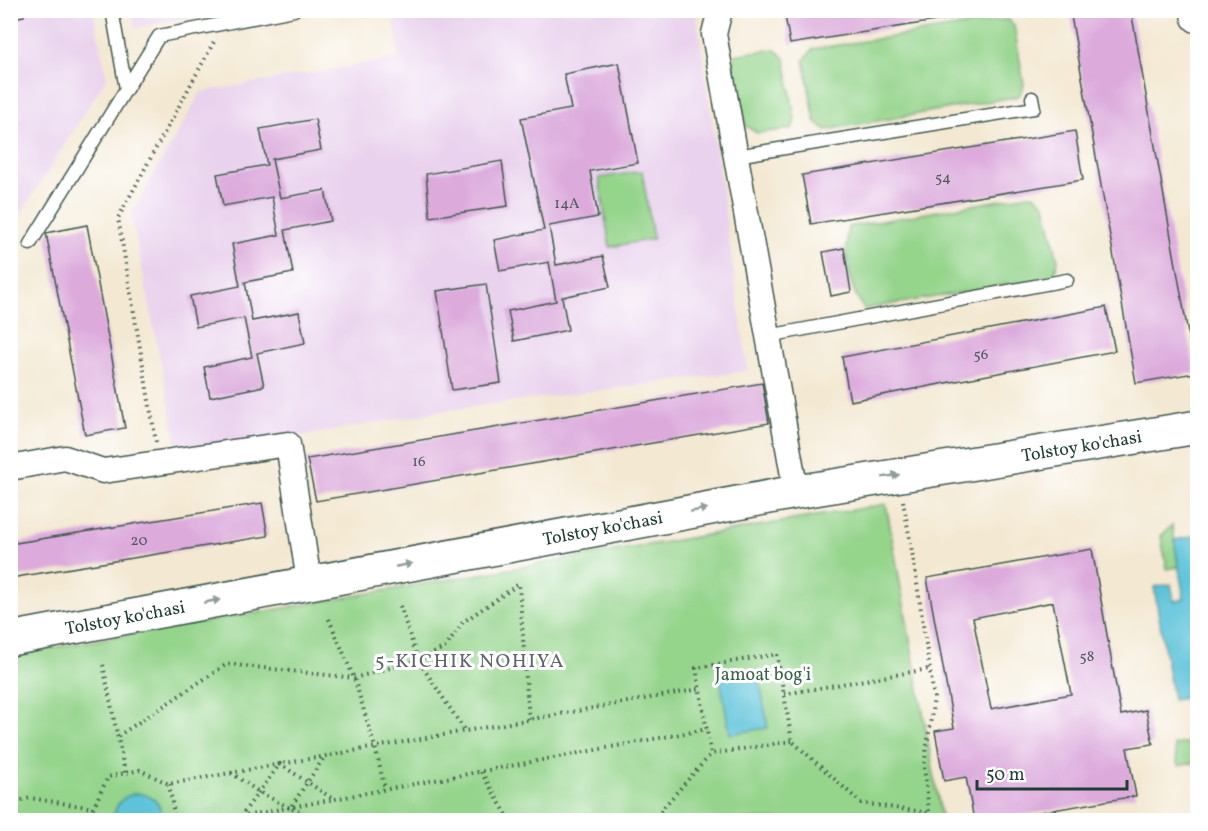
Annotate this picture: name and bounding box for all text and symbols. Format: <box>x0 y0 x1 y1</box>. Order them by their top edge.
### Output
house number: 54 <box>935 168 951 189</box>
house number: 14A <box>554 194 580 215</box>
house number: 56 <box>974 345 988 366</box>
street label: Tolstoy ko'chasi <box>1020 425 1144 469</box>
house number: 16 <box>412 452 426 473</box>
one-way arrow <box>882 471 901 480</box>
one-way arrow <box>690 505 709 514</box>
street label: Tolstoy ko'chasi <box>541 506 665 553</box>
house number: 20 <box>131 531 147 552</box>
one-way arrow <box>395 560 414 569</box>
street label: Tolstoy ko'chasi <box>63 595 187 642</box>
one-way arrow <box>203 596 222 605</box>
house number: 58 <box>1080 647 1094 668</box>
district label: 5-KICHIK NOHIYA <box>375 648 565 676</box>
park label: Jamoat bog'i <box>715 663 811 688</box>
scale bar <box>977 753 1127 791</box>
text: 50 m <box>986 763 1025 788</box>

